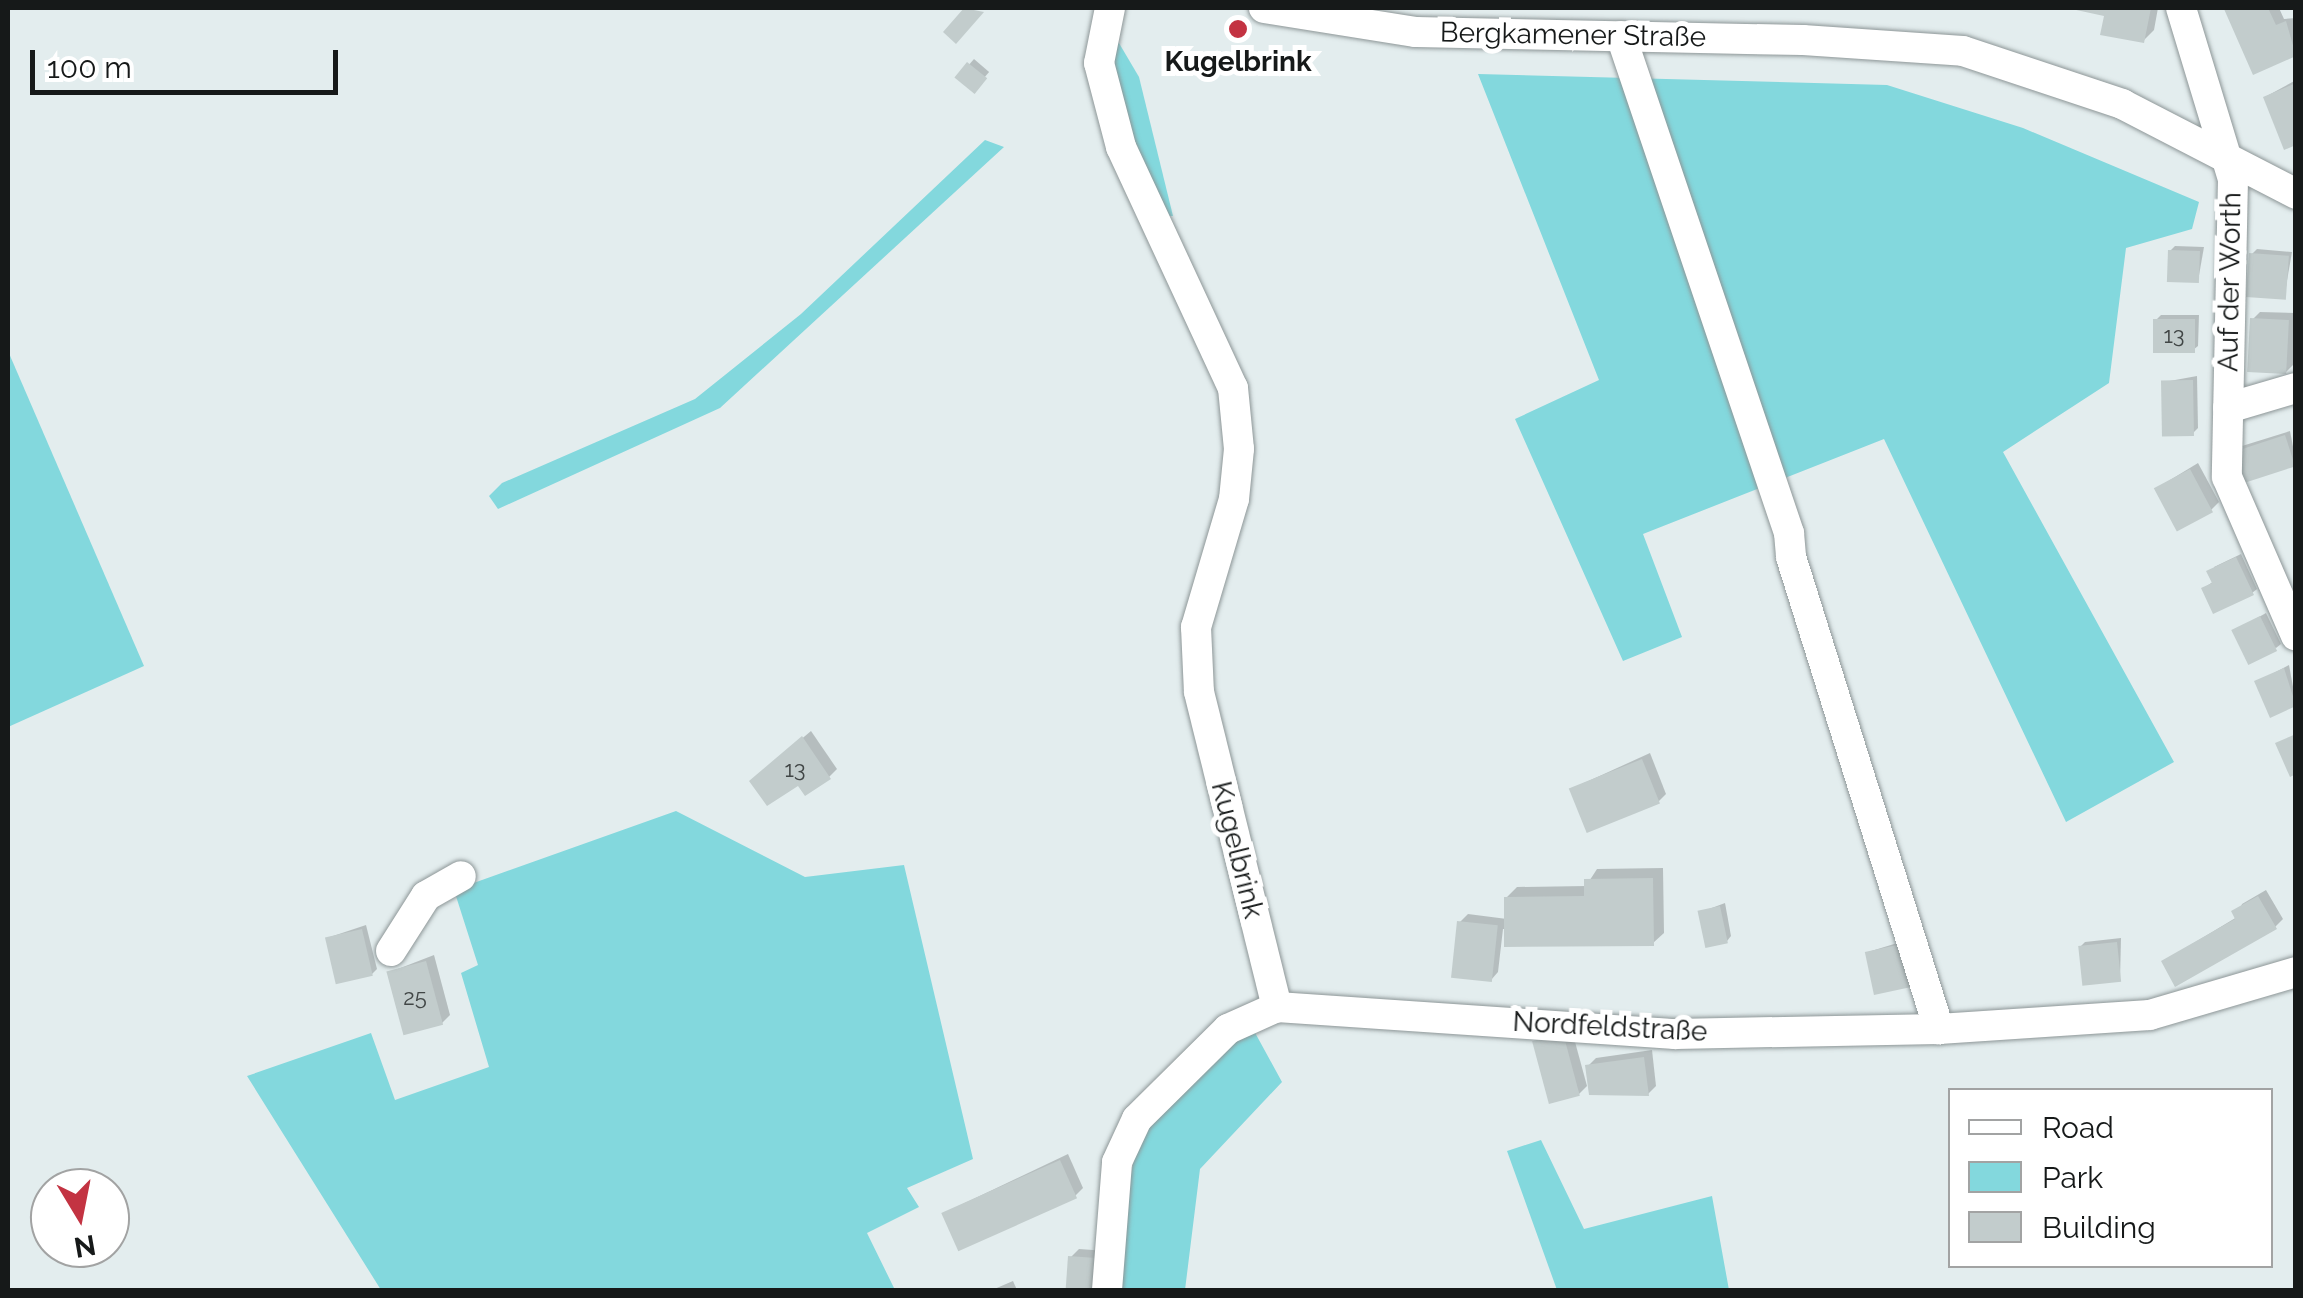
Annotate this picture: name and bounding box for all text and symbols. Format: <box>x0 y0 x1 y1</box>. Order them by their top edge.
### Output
street label: Bergkamener Straße <box>1439 16 1707 54</box>
marker: Kugelbrink <box>1227 18 1249 40</box>
scale bar <box>35 30 342 92</box>
place label: Kugelbrink <box>1164 45 1312 79</box>
text: 100 m <box>47 50 132 85</box>
street label: Auf der Worth <box>2212 191 2248 373</box>
house number: 13 <box>2163 323 2185 349</box>
house number: 13 <box>784 757 806 783</box>
street label: Kugelbrink <box>1204 778 1270 922</box>
house number: 25 <box>403 985 427 1011</box>
street label: Nordfeldstraße <box>1512 1005 1708 1049</box>
legend <box>1948 1088 2273 1268</box>
text: Road <box>2042 1110 2114 1145</box>
text: Park <box>2042 1160 2103 1195</box>
north arrow <box>30 1168 130 1268</box>
text: Building <box>2042 1210 2156 1245</box>
text: N <box>72 1228 98 1264</box>

